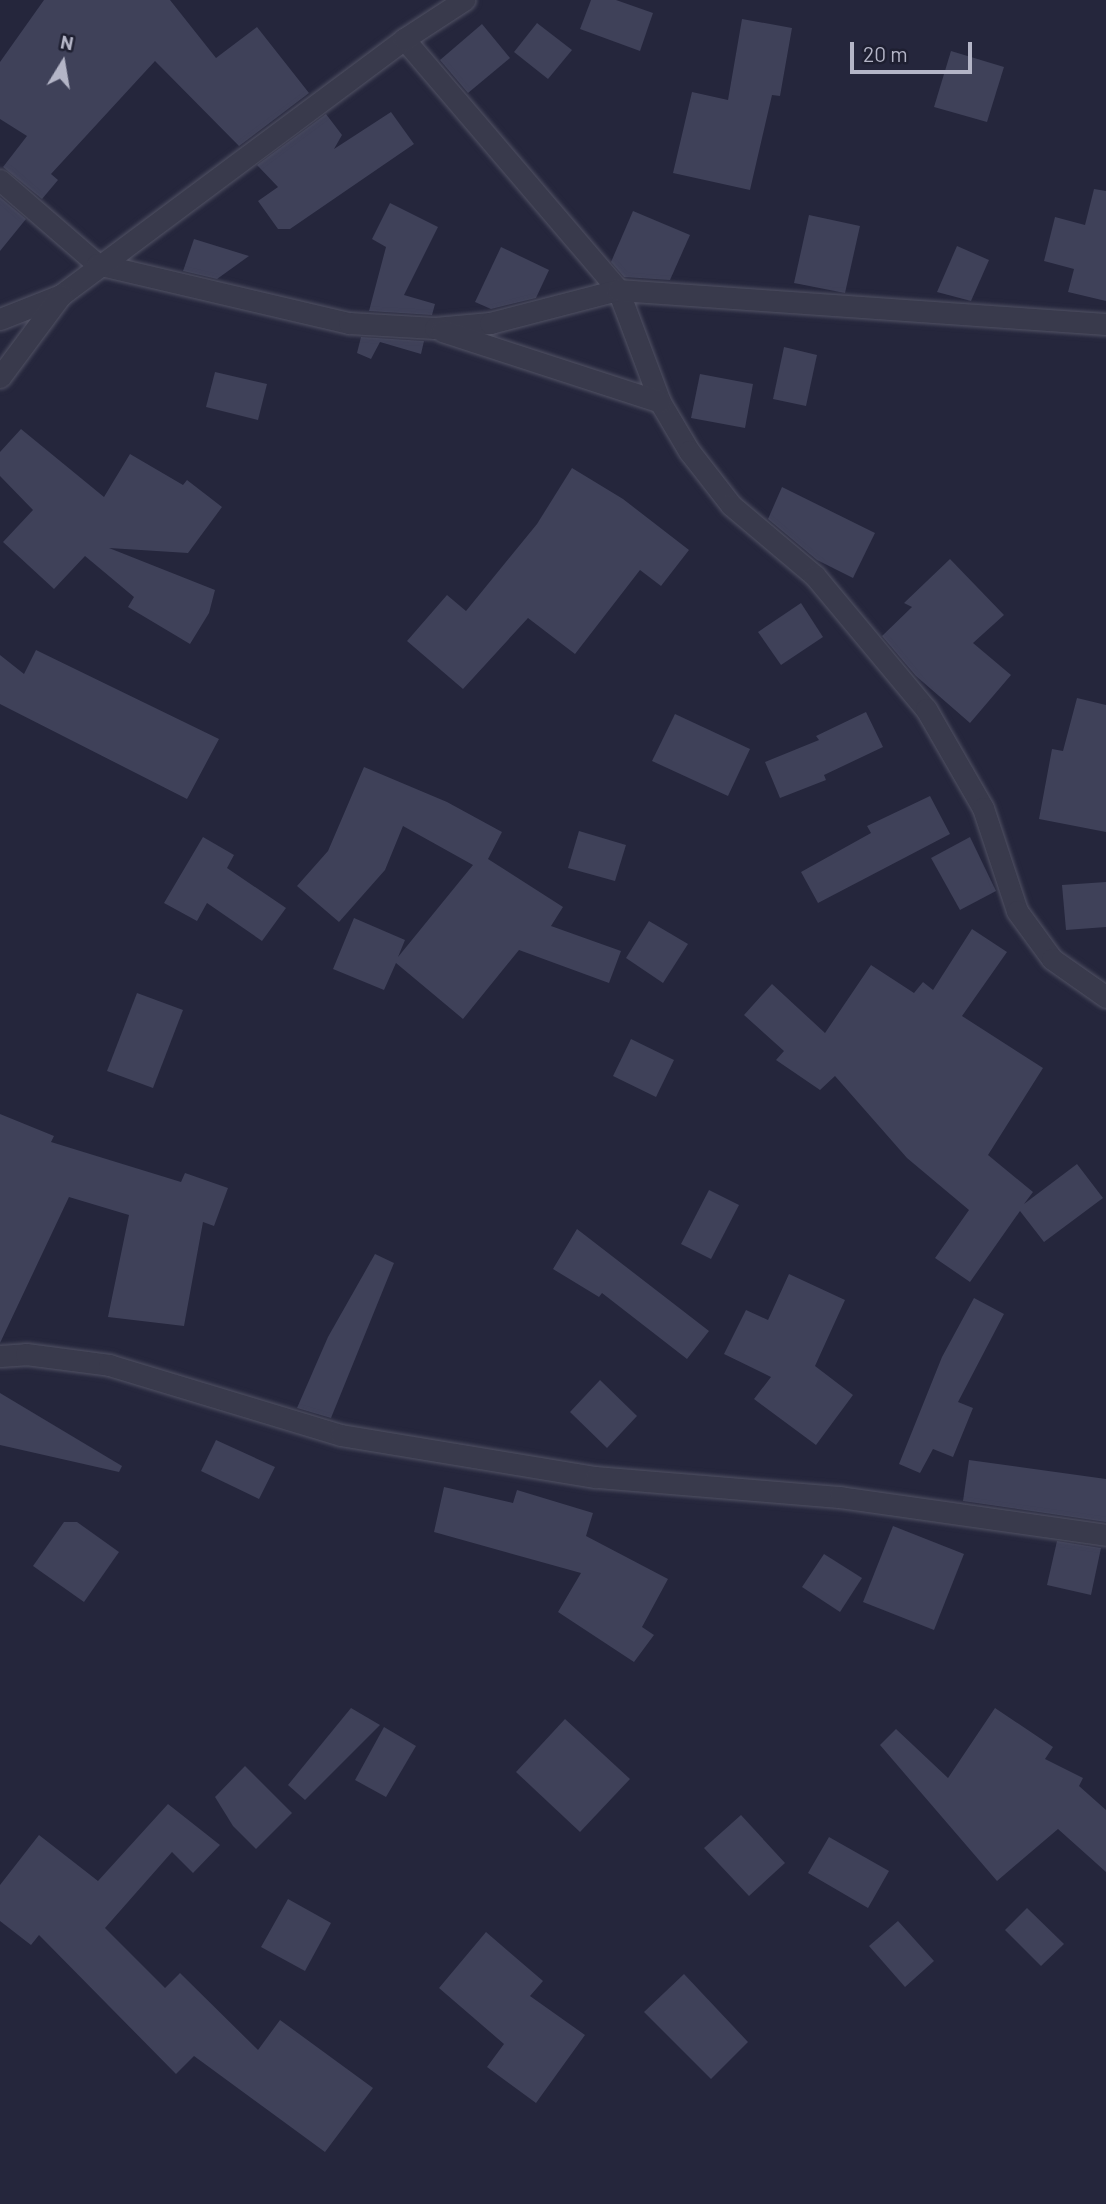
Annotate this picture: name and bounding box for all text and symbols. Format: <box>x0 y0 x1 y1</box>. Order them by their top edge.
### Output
north arrow <box>28 28 98 98</box>
scale bar <box>854 28 976 72</box>
text: N <box>59 29 75 54</box>
text: 20 m <box>863 41 908 66</box>

